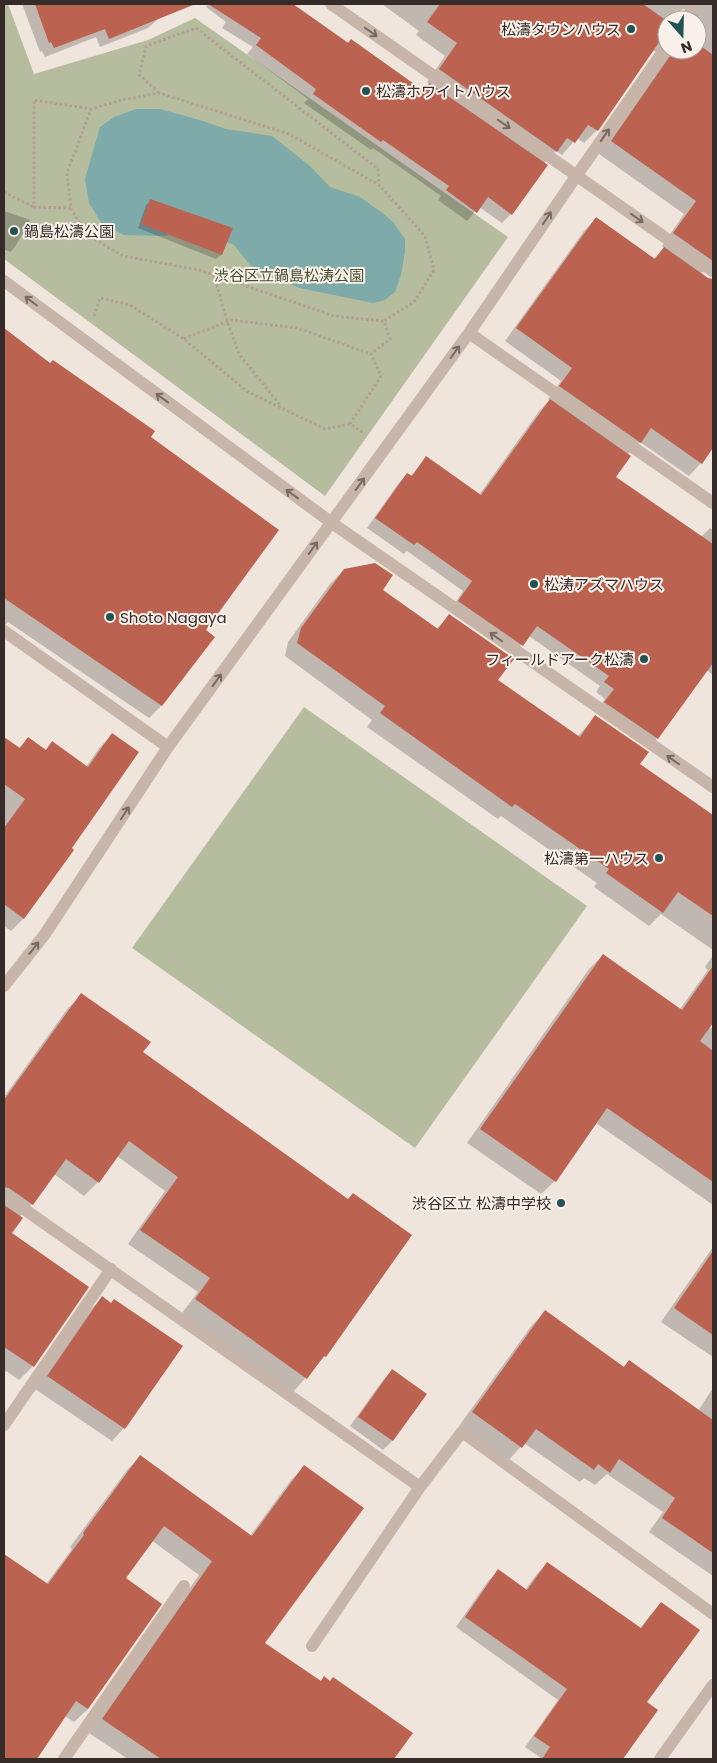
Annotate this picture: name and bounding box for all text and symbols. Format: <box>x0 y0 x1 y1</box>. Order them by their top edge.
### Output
north arrow <box>657 10 707 60</box>
place label: 松濤タウンハウス <box>501 19 621 40</box>
marker: 松濤タウンハウス <box>625 23 637 35</box>
one-way arrow <box>364 27 378 37</box>
text: N <box>678 36 695 58</box>
place label: 松濤ホワイトハウス <box>376 81 511 102</box>
marker: 松濤ホワイトハウス <box>360 85 372 97</box>
one-way arrow <box>497 119 511 129</box>
one-way arrow <box>600 128 610 142</box>
one-way arrow <box>542 212 552 226</box>
one-way arrow <box>630 213 644 223</box>
place label: 鍋島松濤公園 <box>24 221 114 242</box>
marker: 鍋島松濤公園 <box>8 225 20 237</box>
park label: 渋谷区立鍋島松涛公園 <box>214 265 364 286</box>
one-way arrow <box>24 296 38 306</box>
one-way arrow <box>450 346 461 359</box>
one-way arrow <box>155 393 169 403</box>
one-way arrow <box>355 477 365 491</box>
one-way arrow <box>286 489 299 500</box>
one-way arrow <box>308 542 319 555</box>
place label: 松涛アズマハウス <box>544 574 664 595</box>
marker: 松涛アズマハウス <box>528 578 540 590</box>
place label: Shoto Nagaya <box>120 607 227 628</box>
marker: Shoto Nagaya <box>104 611 116 623</box>
one-way arrow <box>489 632 503 642</box>
place label: フィールドアーク松濤 <box>485 649 634 670</box>
marker: フィールドアーク松濤 <box>638 653 650 665</box>
one-way arrow <box>212 673 223 687</box>
one-way arrow <box>666 755 680 765</box>
one-way arrow <box>119 806 130 820</box>
place label: 松濤第一ハウス <box>544 848 649 869</box>
marker: 松濤第一ハウス <box>653 852 665 864</box>
one-way arrow <box>28 941 39 954</box>
place label: 渋谷区立 松濤中学校 <box>412 1193 551 1214</box>
marker: 渋谷区立 松濤中学校 <box>555 1197 567 1209</box>

